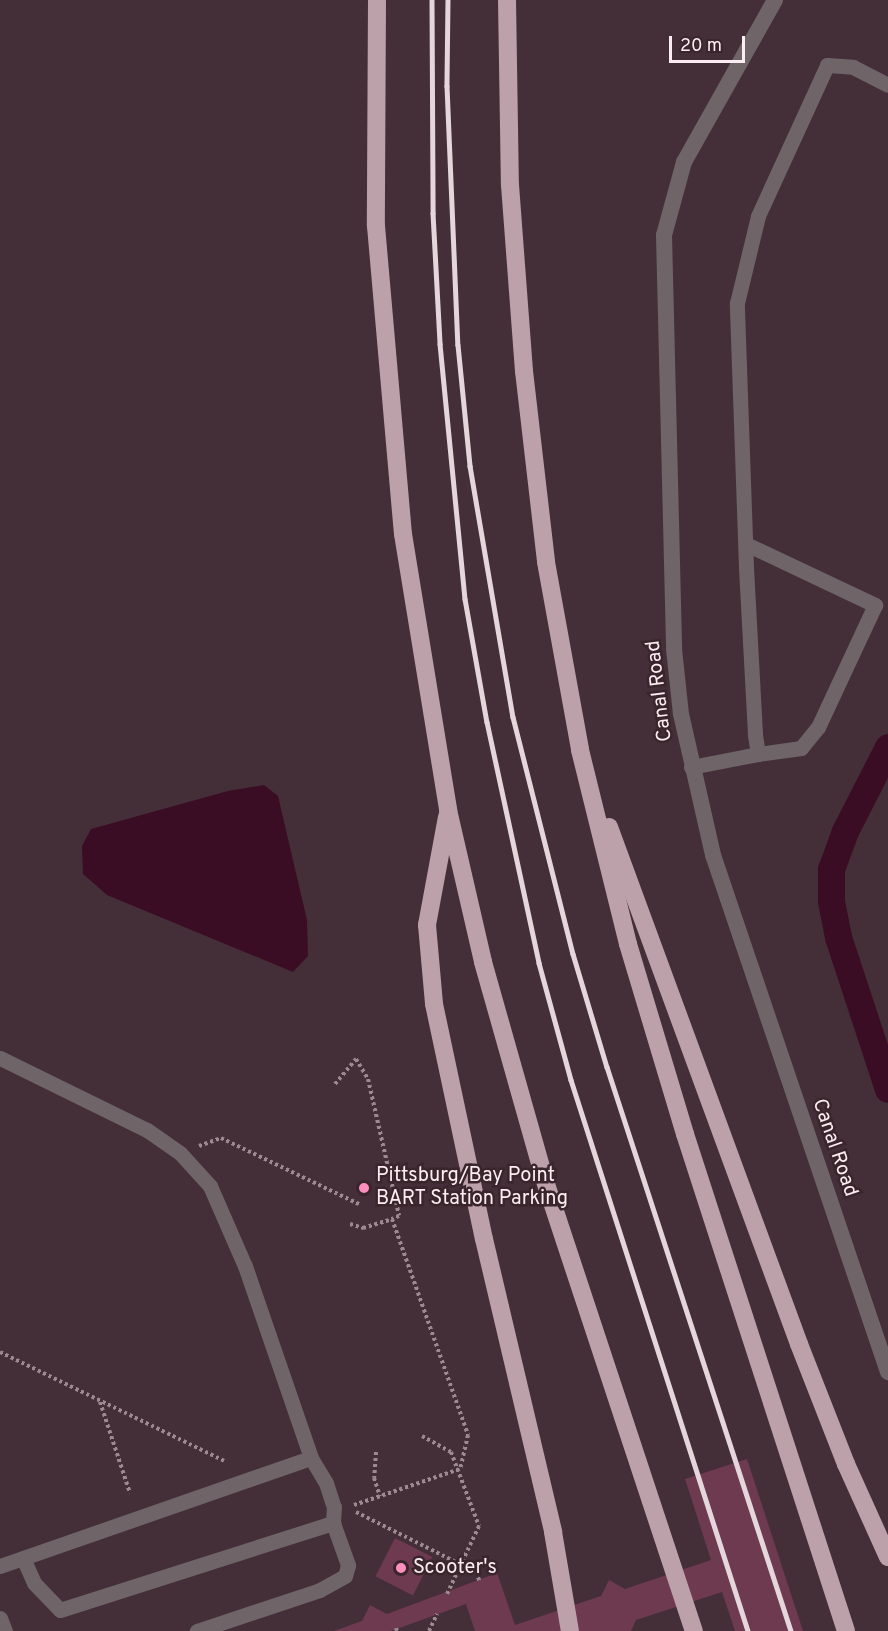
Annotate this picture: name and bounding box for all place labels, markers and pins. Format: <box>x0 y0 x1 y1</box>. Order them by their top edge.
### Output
place label: Pittsburg/Bay Point BART Station Parking <box>376 1164 569 1211</box>
marker: Pittsburg/Bay Point BART Station Parking <box>357 1181 371 1195</box>
place label: Scooter's <box>413 1556 497 1580</box>
marker: Scooter's <box>394 1561 408 1575</box>

